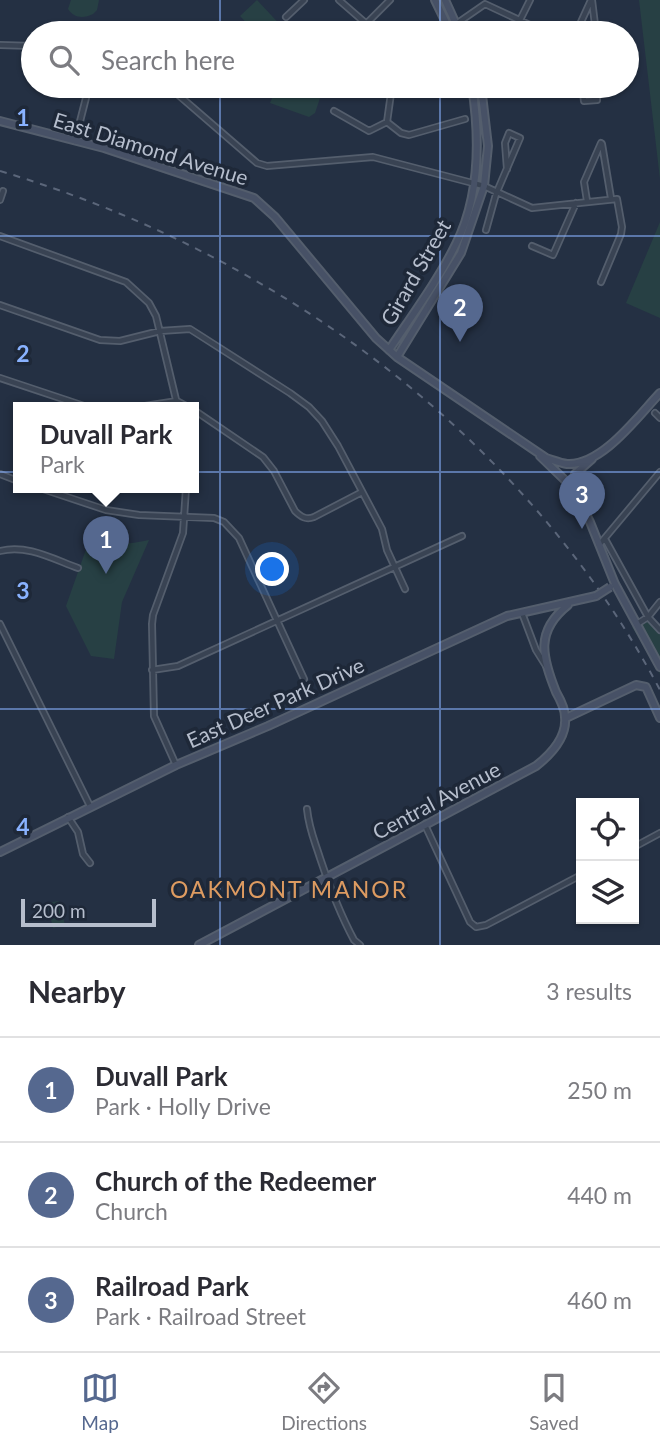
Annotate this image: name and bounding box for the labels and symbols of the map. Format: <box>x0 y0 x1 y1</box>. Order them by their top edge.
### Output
text: 1 <box>16 103 30 131</box>
street label: East Diamond Avenue <box>51 106 251 190</box>
street label: Girard Street <box>375 214 456 329</box>
pin: 2 <box>437 284 483 342</box>
text: 2 <box>16 339 30 367</box>
pin: 3 <box>559 471 605 529</box>
pin: 1 <box>83 516 129 574</box>
your location <box>255 552 289 586</box>
text: 3 <box>16 576 30 604</box>
street label: East Deer Park Drive <box>182 652 368 752</box>
street label: Central Avenue <box>368 756 504 844</box>
text: 4 <box>16 812 30 840</box>
district label: OAKMONT MANOR <box>170 875 408 903</box>
scale bar <box>21 896 156 928</box>

